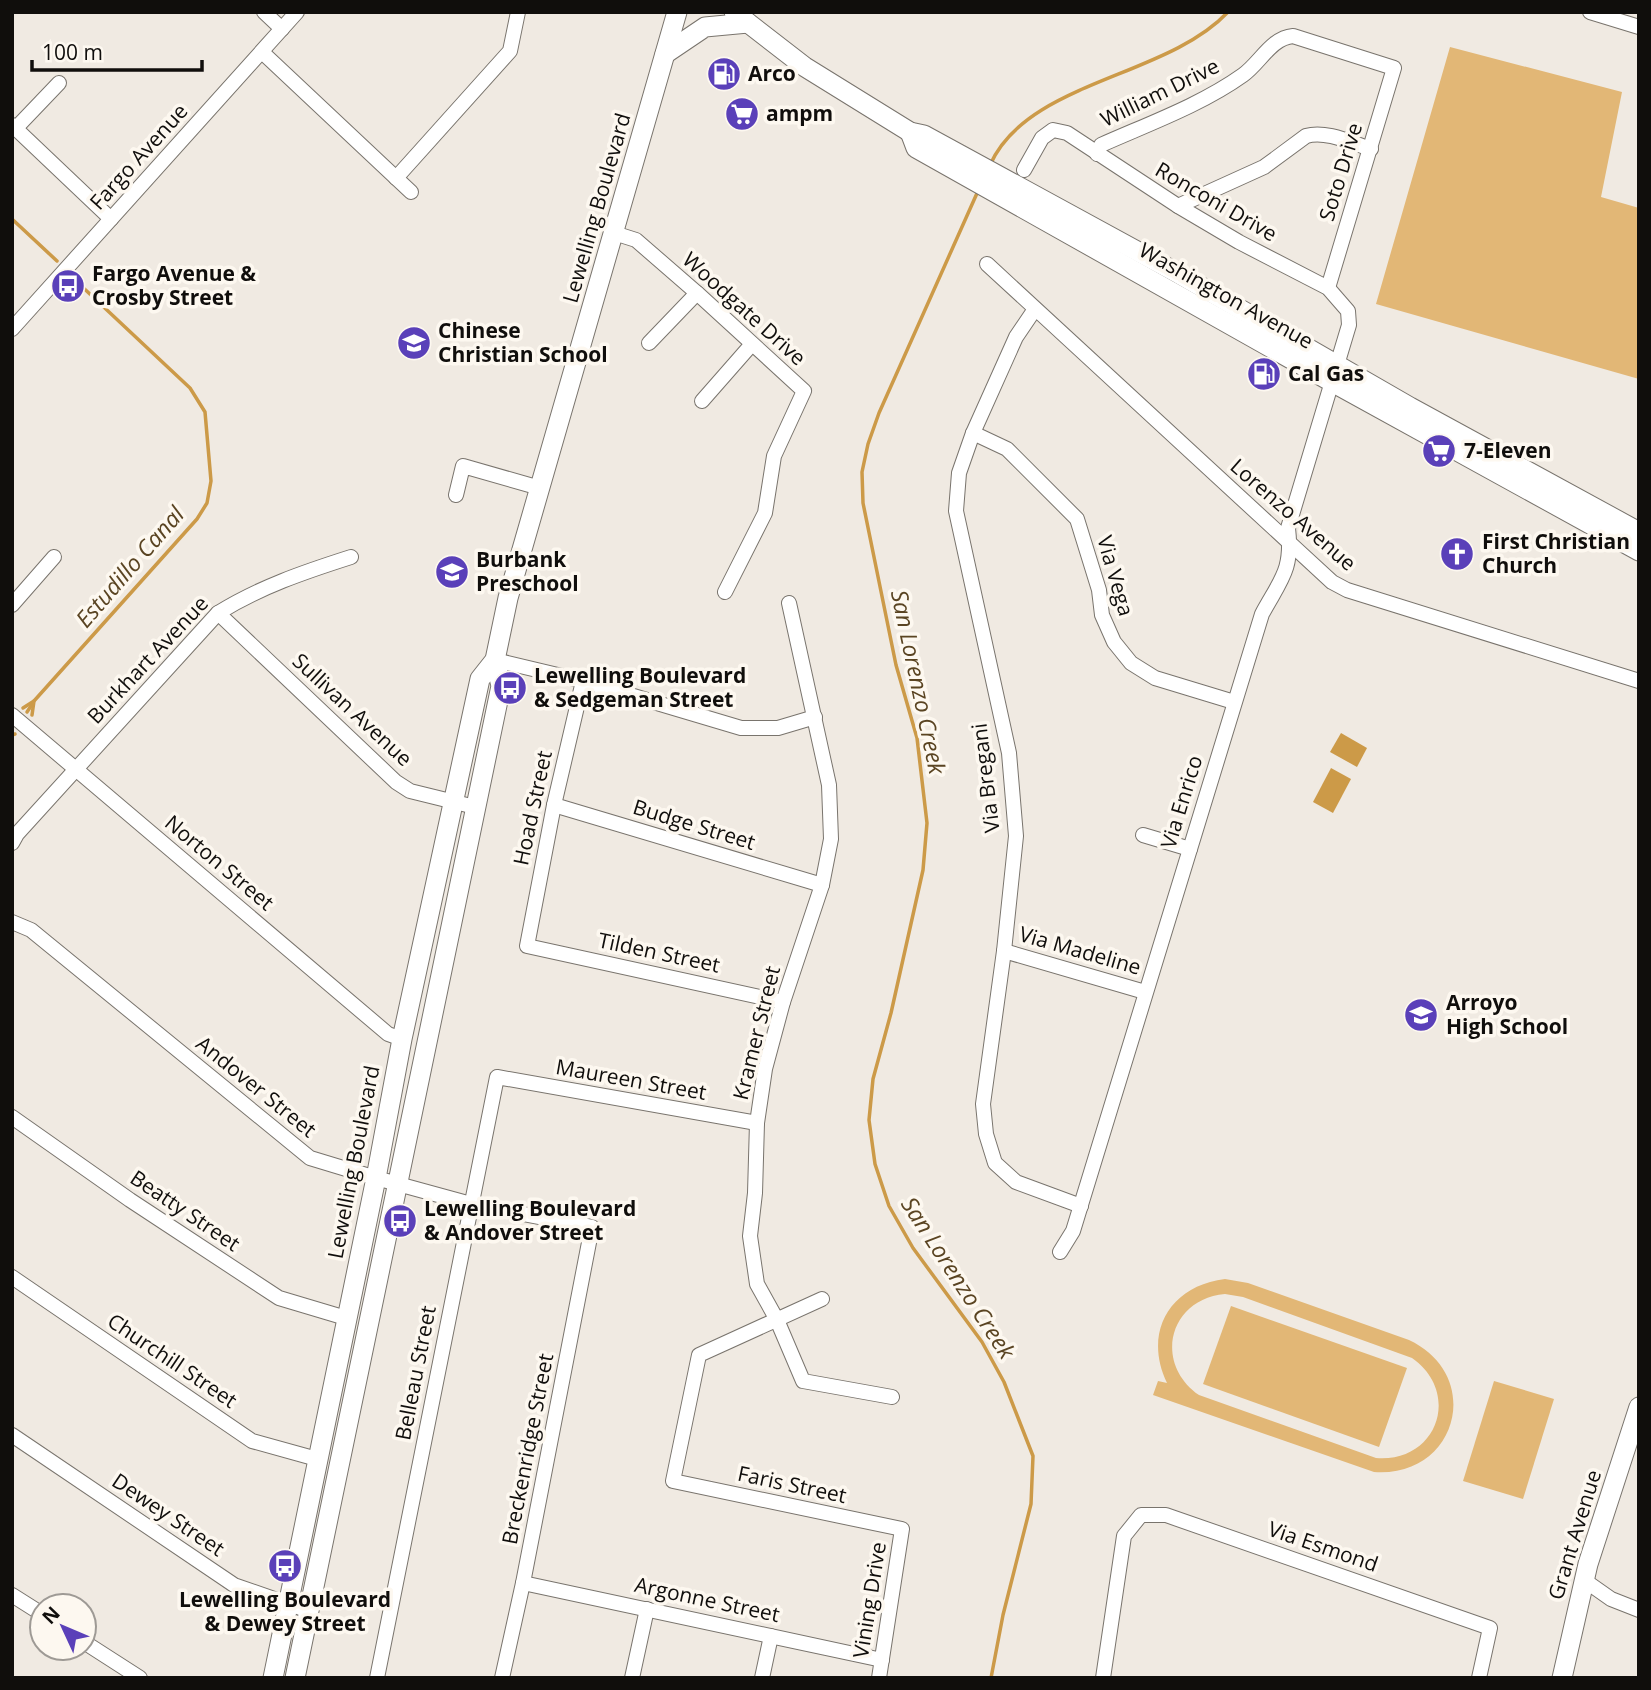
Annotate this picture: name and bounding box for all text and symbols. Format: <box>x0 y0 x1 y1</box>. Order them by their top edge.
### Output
scale bar <box>32 28 201 72</box>
text: 100 m <box>42 38 103 66</box>
street label: William Drive <box>1096 51 1223 133</box>
fuel station icon: Arco <box>705 55 743 93</box>
place label: Arco <box>748 59 796 87</box>
supermarket icon: ampm <box>723 95 761 133</box>
street label: Fargo Avenue <box>83 97 193 215</box>
place label: ampm <box>766 99 833 127</box>
street label: Lewelling Boulevard <box>556 110 637 306</box>
street label: Soto Drive <box>1312 119 1368 224</box>
street label: Ronconi Drive <box>1151 155 1282 247</box>
street label: Washington Avenue <box>1134 236 1319 355</box>
street label: Woodgate Drive <box>677 245 812 371</box>
place label: Fargo Avenue & Crosby Street <box>92 259 256 311</box>
bus stop icon: Fargo Avenue & Crosby Street <box>49 267 87 305</box>
place label: Chinese Christian School <box>438 316 608 368</box>
school or university icon: Chinese Christian School <box>395 324 433 362</box>
fuel station icon: Cal Gas <box>1245 355 1283 393</box>
place label: Cal Gas <box>1288 359 1364 387</box>
supermarket icon: 7-Eleven <box>1420 432 1458 470</box>
place label: 7-Eleven <box>1464 436 1552 464</box>
street label: Lorenzo Avenue <box>1225 452 1362 577</box>
water label: Estudillo Canal <box>68 498 192 634</box>
place label: First Christian Church <box>1482 527 1630 579</box>
street label: Via Vega <box>1091 532 1141 619</box>
church icon: First Christian Church <box>1438 535 1476 573</box>
place label: Burbank Preschool <box>476 545 579 597</box>
school or university icon: Burbank Preschool <box>433 553 471 591</box>
water label: San Lorenzo Creek <box>884 587 954 778</box>
street label: Burkhart Avenue <box>81 589 214 729</box>
street label: Sullivan Avenue <box>287 647 419 772</box>
place label: Lewelling Boulevard & Sedgeman Street <box>534 661 746 713</box>
bus stop icon: Lewelling Boulevard & Sedgeman Street <box>491 669 529 707</box>
street label: Via Bregani <box>964 722 1006 834</box>
street label: Hoad Street <box>506 748 558 868</box>
street label: Via Enrico <box>1154 752 1208 852</box>
street label: Budge Street <box>630 792 759 856</box>
street label: Norton Street <box>159 808 280 916</box>
street label: Via Madeline <box>1016 919 1144 981</box>
street label: Tilden Street <box>596 925 723 979</box>
street label: Kramer Street <box>726 963 786 1103</box>
place label: Arroyo High School <box>1446 988 1568 1040</box>
school or university icon: Arroyo High School <box>1402 996 1440 1034</box>
street label: Andover Street <box>191 1029 322 1143</box>
street label: Maureen Street <box>554 1052 709 1106</box>
street label: Lewelling Boulevard <box>321 1063 385 1261</box>
street label: Beatty Street <box>125 1163 246 1257</box>
water label: San Lorenzo Creek <box>894 1190 1024 1365</box>
place label: Lewelling Boulevard & Andover Street <box>424 1194 636 1246</box>
bus stop icon: Lewelling Boulevard & Andover Street <box>381 1202 419 1240</box>
street label: Belleau Street <box>388 1303 442 1442</box>
street label: Churchill Street <box>102 1306 243 1414</box>
street label: Breckenridge Street <box>495 1351 559 1547</box>
street label: Faris Street <box>735 1459 849 1509</box>
street label: Dewey Street <box>107 1466 230 1562</box>
street label: Grant Avenue <box>1541 1466 1607 1603</box>
street label: Via Esmond <box>1265 1514 1382 1578</box>
street label: Vining Drive <box>846 1540 892 1660</box>
bus stop icon: Lewelling Boulevard & Dewey Street <box>266 1547 304 1585</box>
street label: Argonne Street <box>632 1570 782 1628</box>
place label: Lewelling Boulevard & Dewey Street <box>179 1585 391 1637</box>
north arrow <box>28 1592 98 1662</box>
text: N <box>36 1601 65 1630</box>

